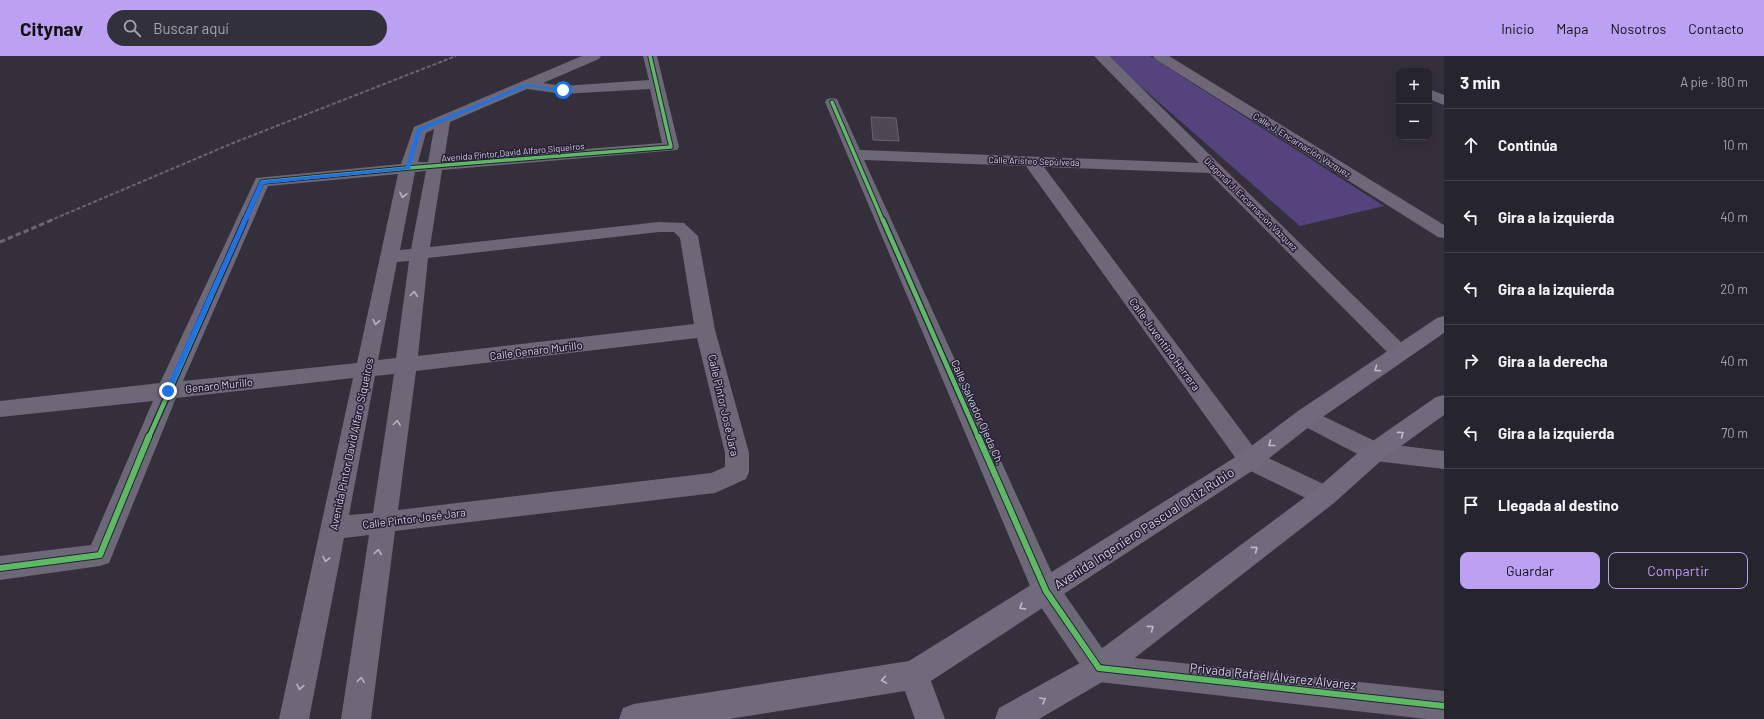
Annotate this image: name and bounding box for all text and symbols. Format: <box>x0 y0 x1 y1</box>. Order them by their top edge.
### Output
search box <box>107 10 387 46</box>
text: Citynav <box>20 17 83 40</box>
icon: search <box>121 17 143 39</box>
text: Buscar aquí <box>153 19 229 37</box>
text: Inicio <box>1501 20 1534 37</box>
text: Mapa <box>1556 20 1588 37</box>
text: Nosotros <box>1610 20 1666 37</box>
text: Contacto <box>1688 20 1744 37</box>
map controls <box>1396 68 1432 140</box>
button: + <box>1396 68 1432 104</box>
text: 3 min <box>1460 72 1500 92</box>
text: A pie · 180 m <box>1680 74 1748 90</box>
route start <box>554 81 572 99</box>
button: − <box>1396 104 1432 140</box>
street label: Calle J. Encarnación Vázquez <box>1251 110 1353 180</box>
icon: ahead <box>1460 134 1482 156</box>
text: Continúa <box>1498 136 1558 154</box>
text: 10 m <box>1723 137 1748 153</box>
street label: Avenida Pintor David Alfaro Siqueiros <box>441 140 585 164</box>
street label: Calle Aristeo Sepúlveda <box>988 154 1080 168</box>
street label: Diagonal J. Encarnación Vázquez <box>1202 155 1300 253</box>
one-way arrow <box>399 192 407 198</box>
icon: left <box>1460 206 1482 228</box>
text: Gira a la izquierda <box>1498 208 1614 226</box>
text: 40 m <box>1720 209 1748 225</box>
icon: left <box>1460 278 1482 300</box>
text: Gira a la izquierda <box>1498 280 1614 298</box>
text: 20 m <box>1720 281 1748 297</box>
one-way arrow <box>410 291 419 297</box>
street label: Calle Juventino Herrera <box>1127 295 1203 393</box>
one-way arrow <box>372 319 381 326</box>
street label: Calle Genaro Murillo <box>489 338 583 362</box>
icon: right <box>1460 350 1482 372</box>
text: Gira a la derecha <box>1498 352 1608 370</box>
street label: Calle Pintor José Jara <box>706 353 742 457</box>
text: 40 m <box>1720 353 1748 369</box>
street label: Avenida Pintor David Alfaro Siqueiros <box>326 357 376 531</box>
street label: Calle Salvador Ojeda Ch. <box>949 358 1007 466</box>
one-way arrow <box>1375 364 1382 371</box>
street label: Genaro Murillo <box>185 375 253 395</box>
route end <box>159 382 177 400</box>
one-way arrow <box>392 420 401 426</box>
icon: left <box>1460 422 1482 444</box>
text: Gira a la izquierda <box>1498 424 1614 442</box>
text: 70 m <box>1721 425 1748 441</box>
one-way arrow <box>1396 432 1403 439</box>
one-way arrow <box>1269 439 1276 446</box>
street label: Avenida Ingeniero Pascual Ortiz Rubio <box>1051 464 1237 592</box>
icon: arrive <box>1460 494 1482 516</box>
text: Llegada al destino <box>1498 496 1619 514</box>
street label: Calle Pintor José Jara <box>362 505 466 531</box>
one-way arrow <box>1250 547 1257 554</box>
one-way arrow <box>374 549 383 555</box>
button: Guardar <box>1460 552 1600 589</box>
button: Compartir <box>1608 552 1748 589</box>
one-way arrow <box>323 556 331 562</box>
one-way arrow <box>1019 602 1026 609</box>
one-way arrow <box>1147 625 1154 632</box>
street label: Privada Rafaél Álvarez Álvarez <box>1189 659 1357 693</box>
one-way arrow <box>881 675 887 684</box>
one-way arrow <box>356 677 365 683</box>
one-way arrow <box>296 683 304 690</box>
one-way arrow <box>1039 697 1047 704</box>

